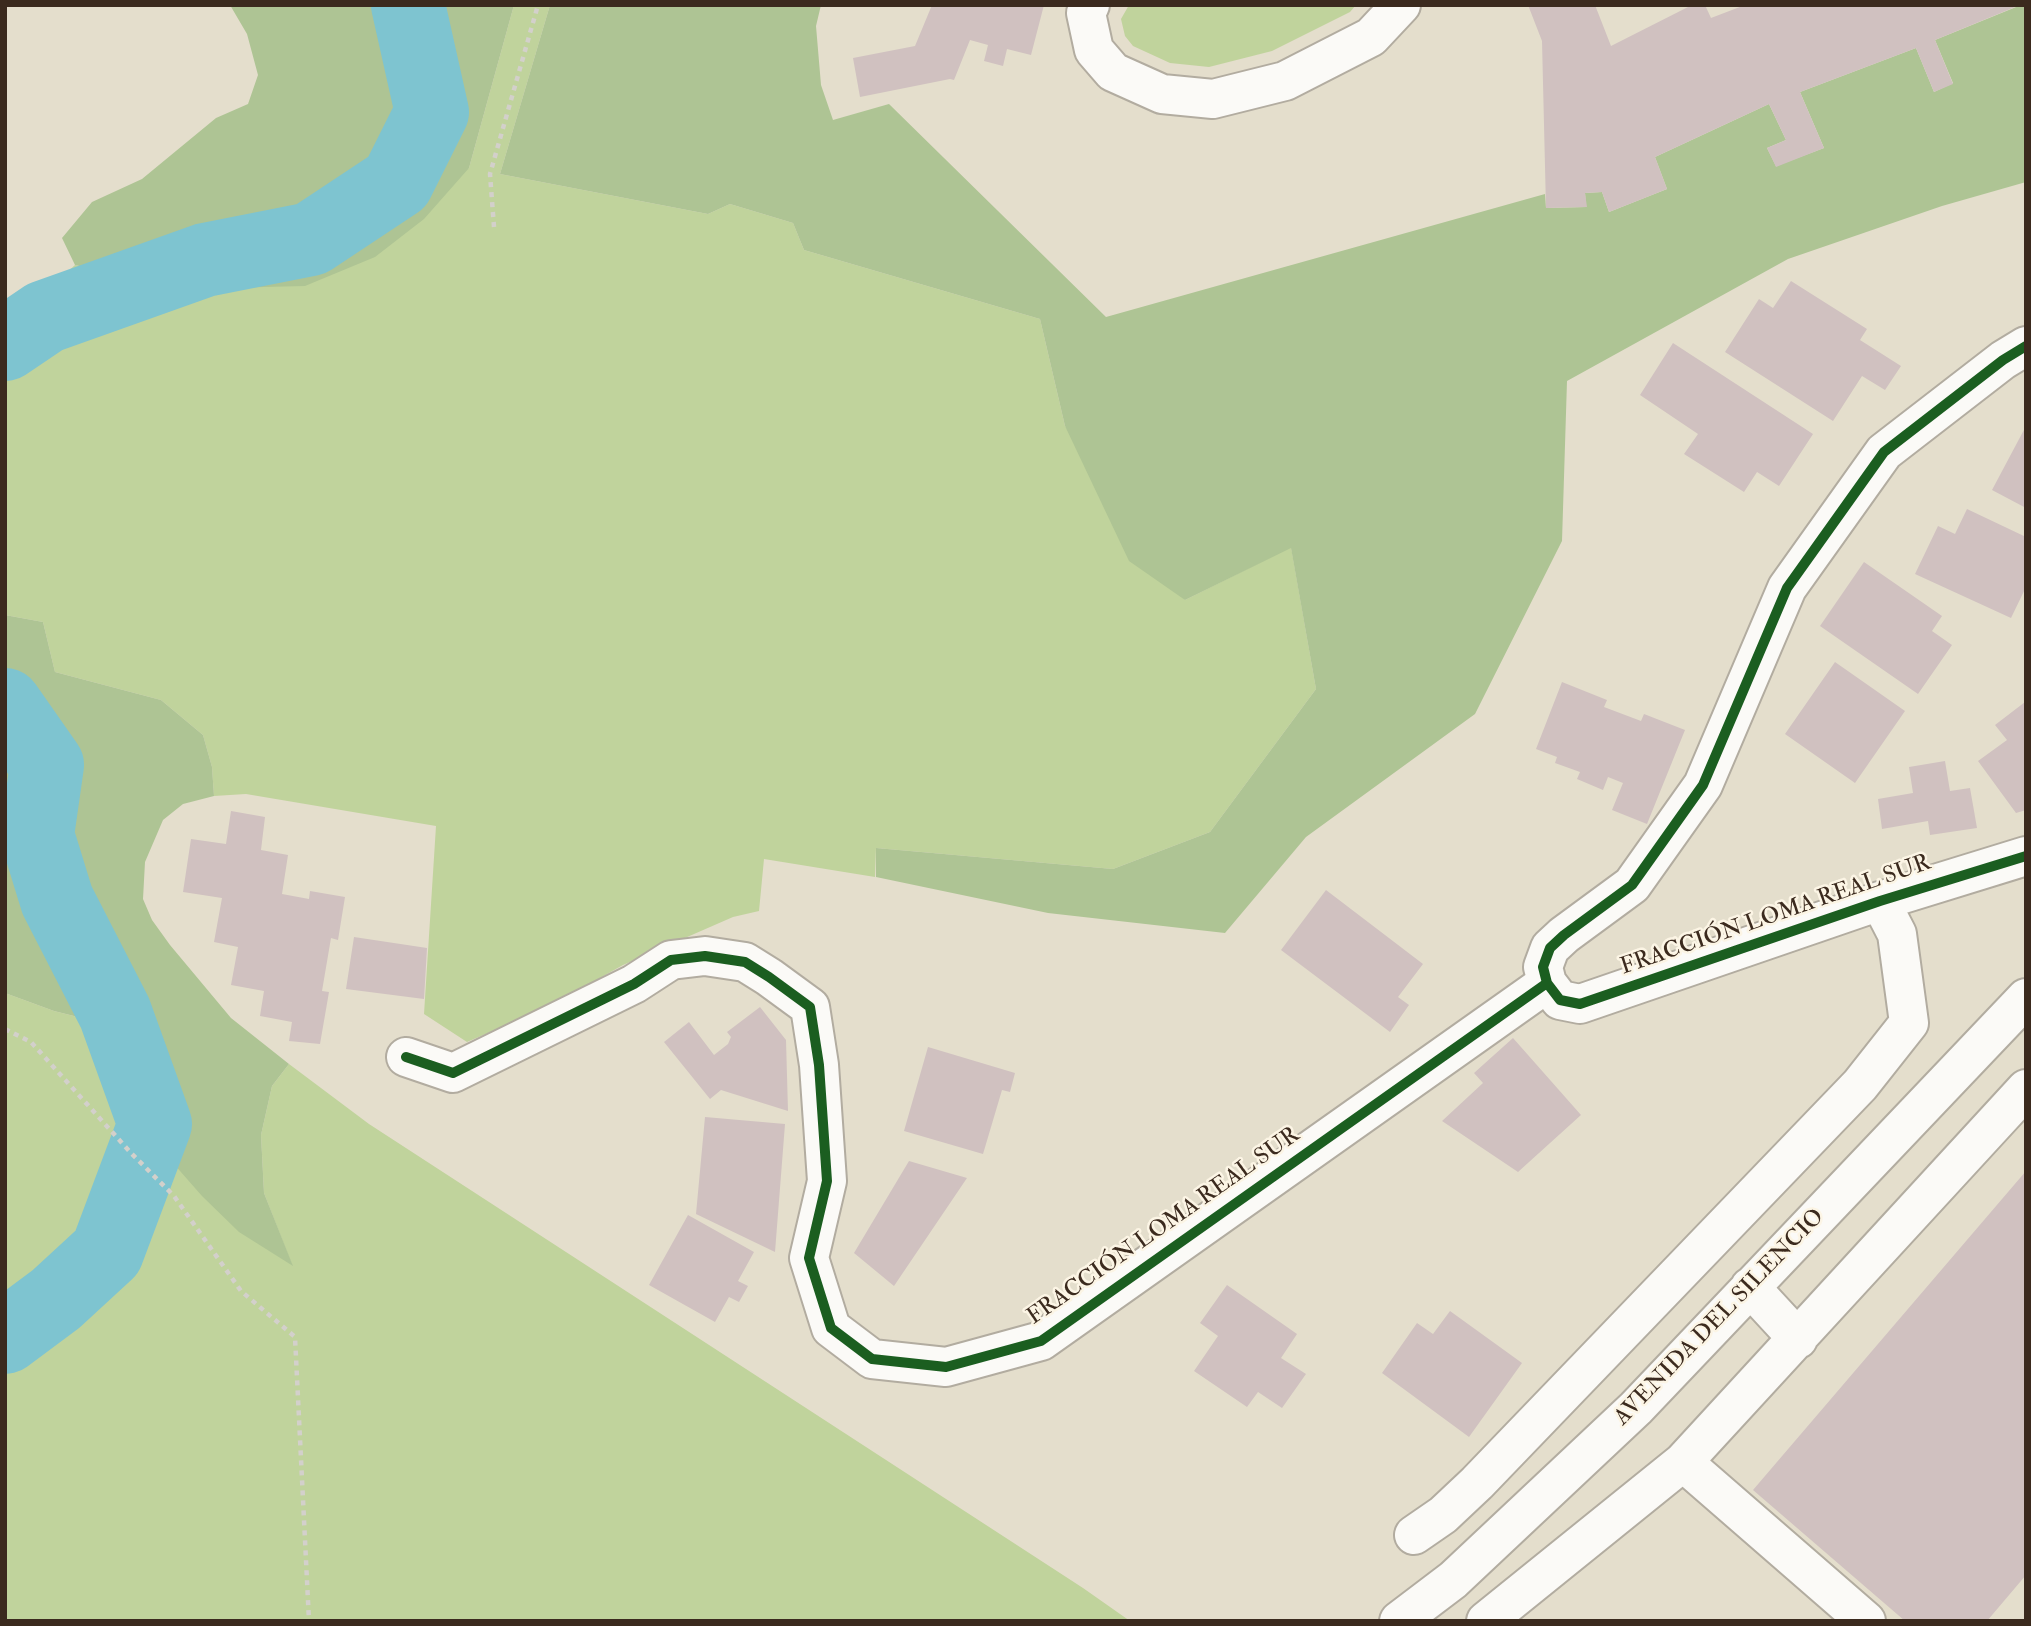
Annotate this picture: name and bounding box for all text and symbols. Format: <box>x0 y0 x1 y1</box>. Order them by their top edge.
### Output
street label: FRACCIÓN LOMA REAL SUR <box>1617 850 1935 982</box>
street label: FRACCIÓN LOMA REAL SUR <box>1022 1122 1306 1332</box>
street label: AVENIDA DEL SILENCIO <box>1609 1204 1831 1432</box>

